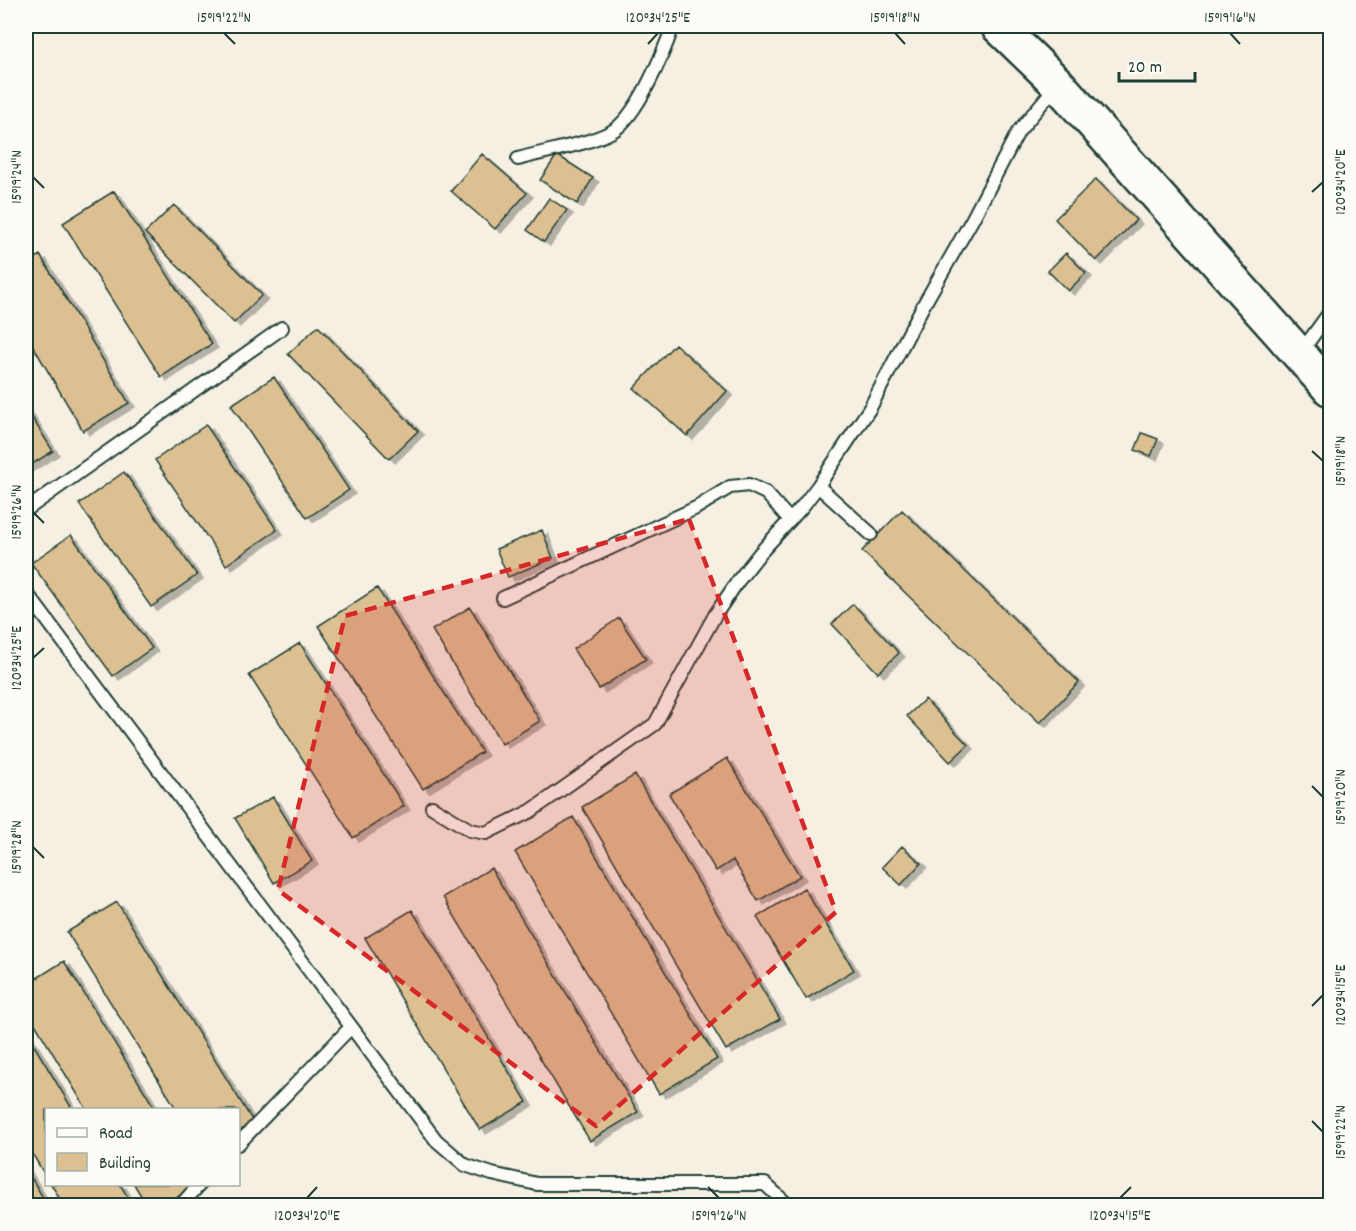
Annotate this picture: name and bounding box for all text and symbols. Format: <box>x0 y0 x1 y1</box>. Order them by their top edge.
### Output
text: 15°19'22"N <box>197 8 251 30</box>
text: 120°34'25"E <box>626 8 690 30</box>
text: 15°19'18"N <box>870 8 920 30</box>
text: 15°19'16"N <box>1204 8 1256 30</box>
scale bar <box>1119 45 1196 83</box>
text: 20 m <box>1128 56 1162 81</box>
text: 120°34'20"E <box>1331 149 1353 215</box>
text: 15°19'24"N <box>7 150 29 204</box>
text: 15°19'18"N <box>1331 436 1353 486</box>
text: 15°19'26"N <box>7 485 29 539</box>
text: 120°34'25"E <box>7 626 29 690</box>
text: 15°19'20"N <box>1331 769 1353 825</box>
text: 15°19'28"N <box>7 820 29 874</box>
text: 120°34'15"E <box>1331 964 1353 1026</box>
text: 15°19'22"N <box>1331 1105 1353 1159</box>
legend <box>45 1108 240 1186</box>
text: Road <box>99 1122 133 1147</box>
text: Building <box>99 1152 151 1177</box>
text: 120°34'20"E <box>274 1206 340 1228</box>
text: 15°19'26"N <box>692 1206 746 1228</box>
text: 120°34'15"E <box>1089 1206 1151 1228</box>

